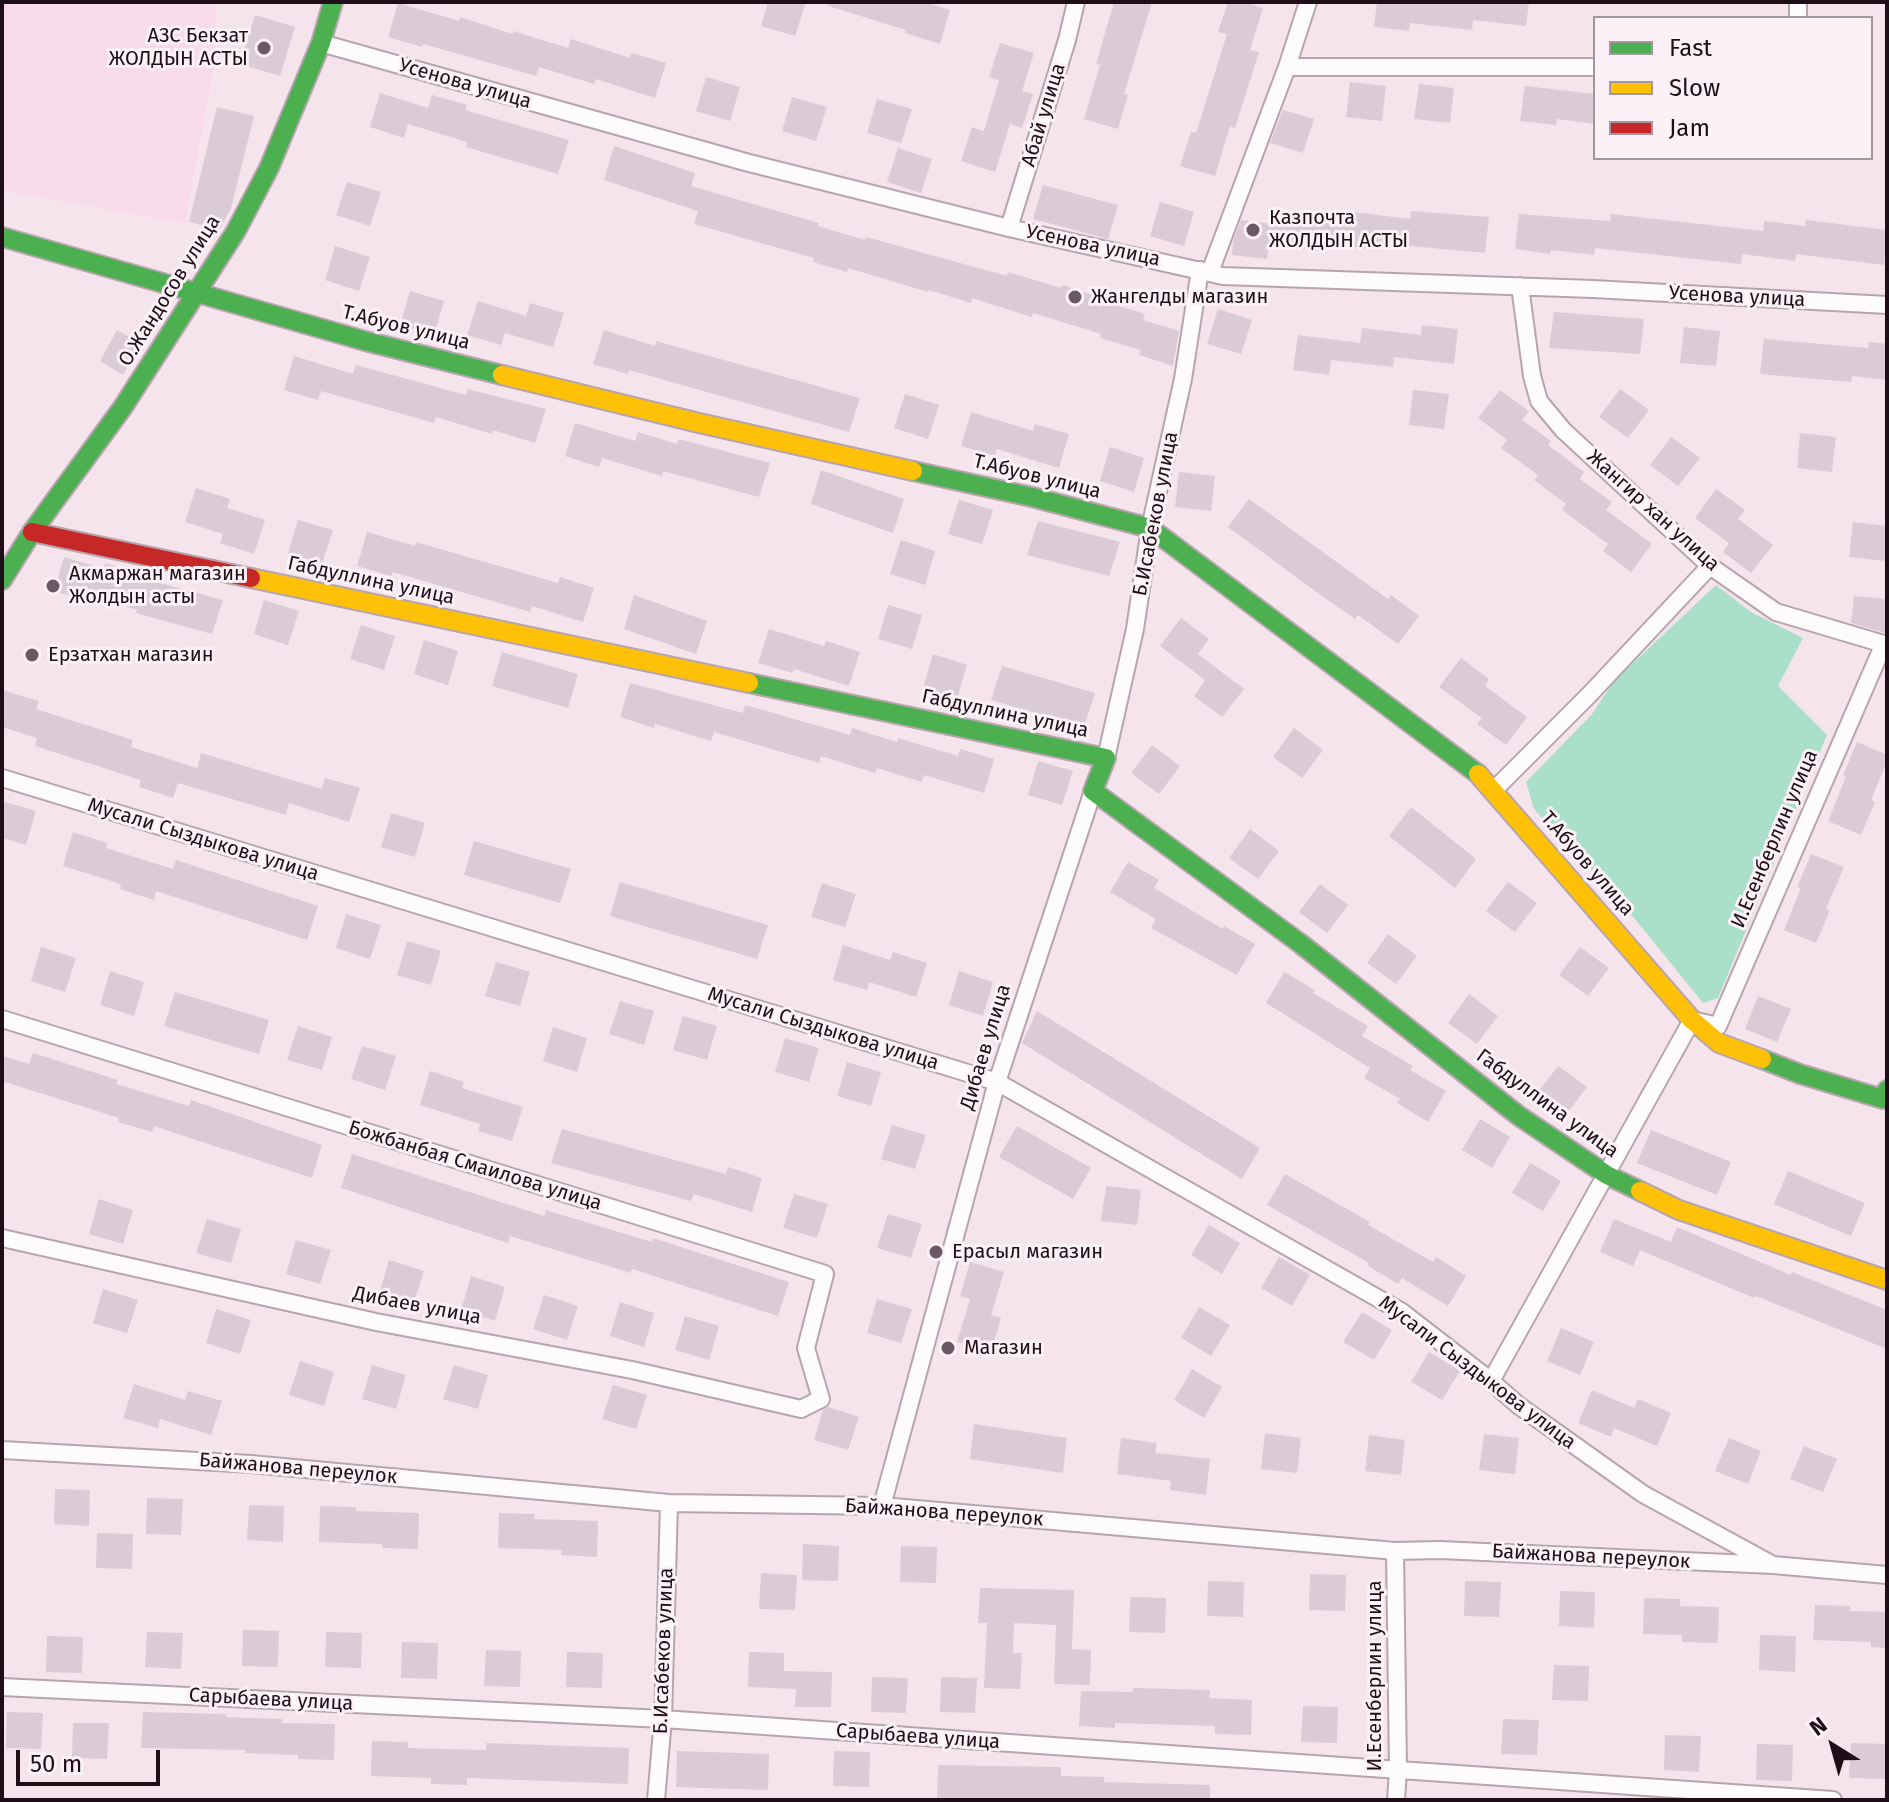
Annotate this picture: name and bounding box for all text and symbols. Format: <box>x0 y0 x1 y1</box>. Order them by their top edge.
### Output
legend <box>1593 16 1873 160</box>
place label: АЗС Бекзат ЖОЛДЫН АСТЫ <box>109 24 248 71</box>
text: Fast <box>1669 34 1712 62</box>
marker: АЗС Бекзат ЖОЛДЫН АСТЫ <box>255 39 273 57</box>
street label: Усенова улица <box>396 54 534 114</box>
street label: Абай улица <box>1017 60 1071 170</box>
text: Slow <box>1669 74 1720 102</box>
text: Jam <box>1669 114 1710 142</box>
place label: Казпочта ЖОЛДЫН АСТЫ <box>1269 206 1408 253</box>
street label: О.Жандосов улица <box>114 211 226 371</box>
street label: Усенова улица <box>1024 220 1162 272</box>
marker: Казпочта ЖОЛДЫН АСТЫ <box>1244 221 1262 239</box>
street label: Усенова улица <box>1668 281 1806 313</box>
place label: Жангелды магазин <box>1091 285 1268 309</box>
marker: Жангелды магазин <box>1066 288 1084 306</box>
street label: Т.Абуов улица <box>340 301 472 355</box>
street label: Б.Исабеков улица <box>1128 430 1184 598</box>
street label: Жангир хан улица <box>1582 445 1724 577</box>
street label: Т.Абуов улица <box>971 450 1103 504</box>
street label: Габдуллина улица <box>285 552 457 610</box>
place label: Акмаржан магазин Жолдын асты <box>69 562 246 609</box>
marker: Акмаржан магазин Жолдын асты <box>44 577 62 595</box>
place label: Ерзатхан магазин <box>48 643 214 667</box>
marker: Ерзатхан магазин <box>23 646 41 664</box>
street label: Габдуллина улица <box>919 685 1091 743</box>
street label: И.Есенберлин улица <box>1727 746 1823 932</box>
street label: Мусали Сыздыкова улица <box>85 793 321 887</box>
street label: Т.Абуов улица <box>1535 807 1639 921</box>
street label: Дибаев улица <box>956 981 1016 1113</box>
street label: Мусали Сыздыкова улица <box>705 982 941 1076</box>
street label: Габдуллина улица <box>1471 1044 1623 1164</box>
street label: Божбанбая Смаилова улица <box>345 1116 605 1216</box>
place label: Ерасыл магазин <box>952 1240 1103 1264</box>
marker: Ерасыл магазин <box>927 1243 945 1261</box>
street label: Дибаев улица <box>351 1282 483 1330</box>
street label: Мусали Сыздыкова улица <box>1374 1291 1580 1455</box>
place label: Магазин <box>964 1336 1043 1360</box>
marker: Магазин <box>939 1339 957 1357</box>
street label: Байжанова переулок <box>198 1448 398 1490</box>
street label: Байжанова переулок <box>844 1494 1044 1532</box>
street label: Байжанова переулок <box>1491 1540 1691 1574</box>
street label: Б.Исабеков улица <box>649 1567 679 1735</box>
street label: И.Есенберлин улица <box>1363 1580 1387 1772</box>
street label: Сарыбаева улица <box>188 1684 354 1716</box>
north arrow <box>1793 1706 1873 1786</box>
text: N <box>1804 1711 1832 1742</box>
street label: Сарыбаева улица <box>835 1719 1001 1755</box>
scale bar <box>20 1734 164 1784</box>
text: 50 m <box>30 1750 82 1778</box>

